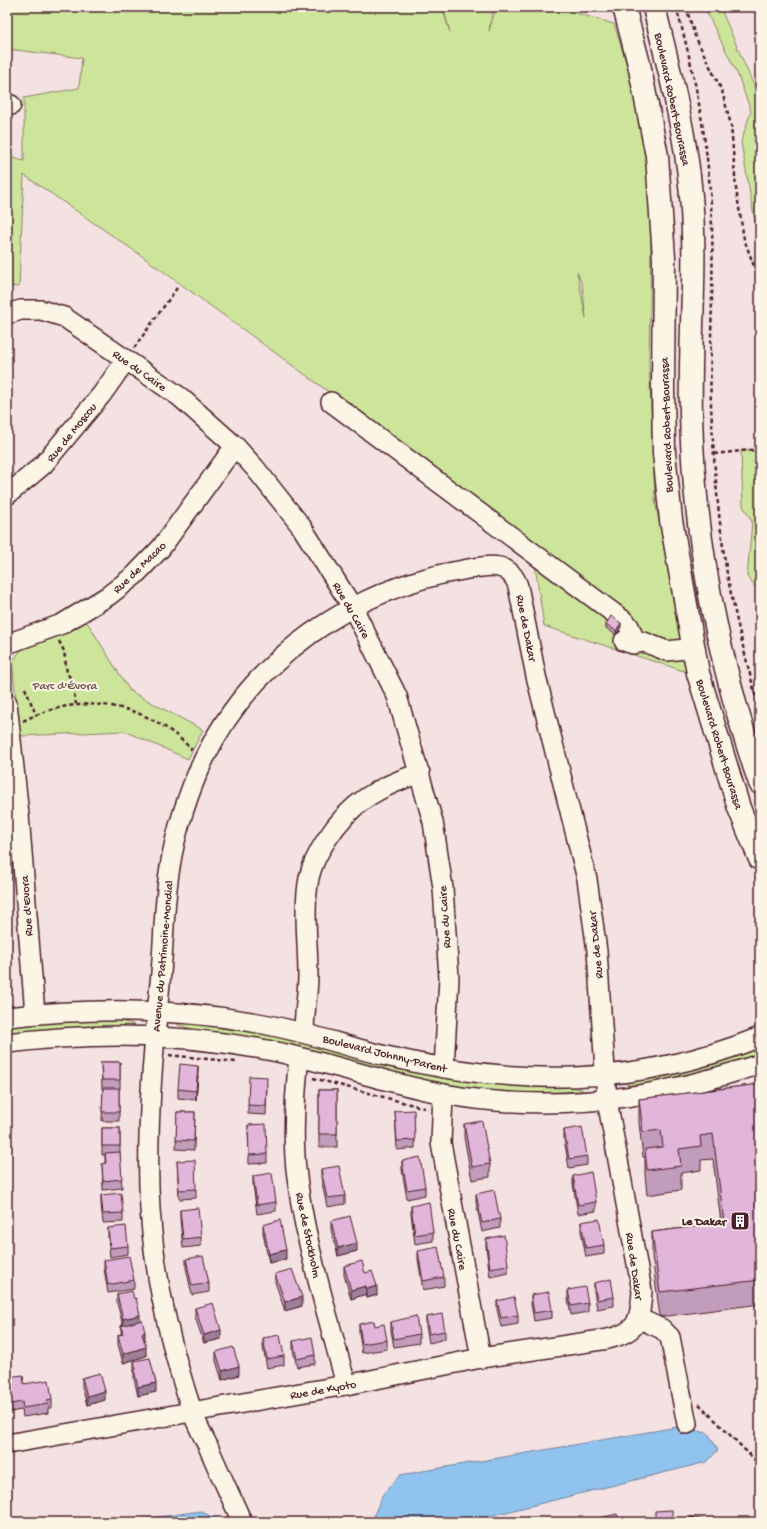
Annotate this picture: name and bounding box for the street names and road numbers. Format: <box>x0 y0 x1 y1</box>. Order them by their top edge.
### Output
street label: Boulevard Robert-Bourassa <box>650 31 692 167</box>
street label: Rue du Caire <box>109 348 169 396</box>
street label: Boulevard Robert-Bourassa <box>659 357 677 494</box>
street label: Rue de Moscou <box>44 401 101 466</box>
street label: Rue de Macao <box>111 539 170 597</box>
street label: Rue du Caire <box>329 580 372 642</box>
street label: Rue de Dakar <box>512 594 539 665</box>
street label: Boulevard Robert-Bourassa <box>691 677 745 812</box>
street label: Rue d'Evora <box>19 875 37 937</box>
street label: Avenue du Patrimoine-Mondial <box>150 880 178 1032</box>
street label: Rue du Caire <box>437 884 455 949</box>
street label: Rue de Dakar <box>586 909 607 979</box>
street label: Boulevard Johnny-Parent <box>320 1033 449 1077</box>
street label: Rue de Stockholm <box>291 1191 323 1280</box>
street label: Rue du Caire <box>443 1207 469 1272</box>
street label: Rue de Dakar <box>621 1232 645 1303</box>
street label: Rue de Kyoto <box>289 1378 358 1404</box>

